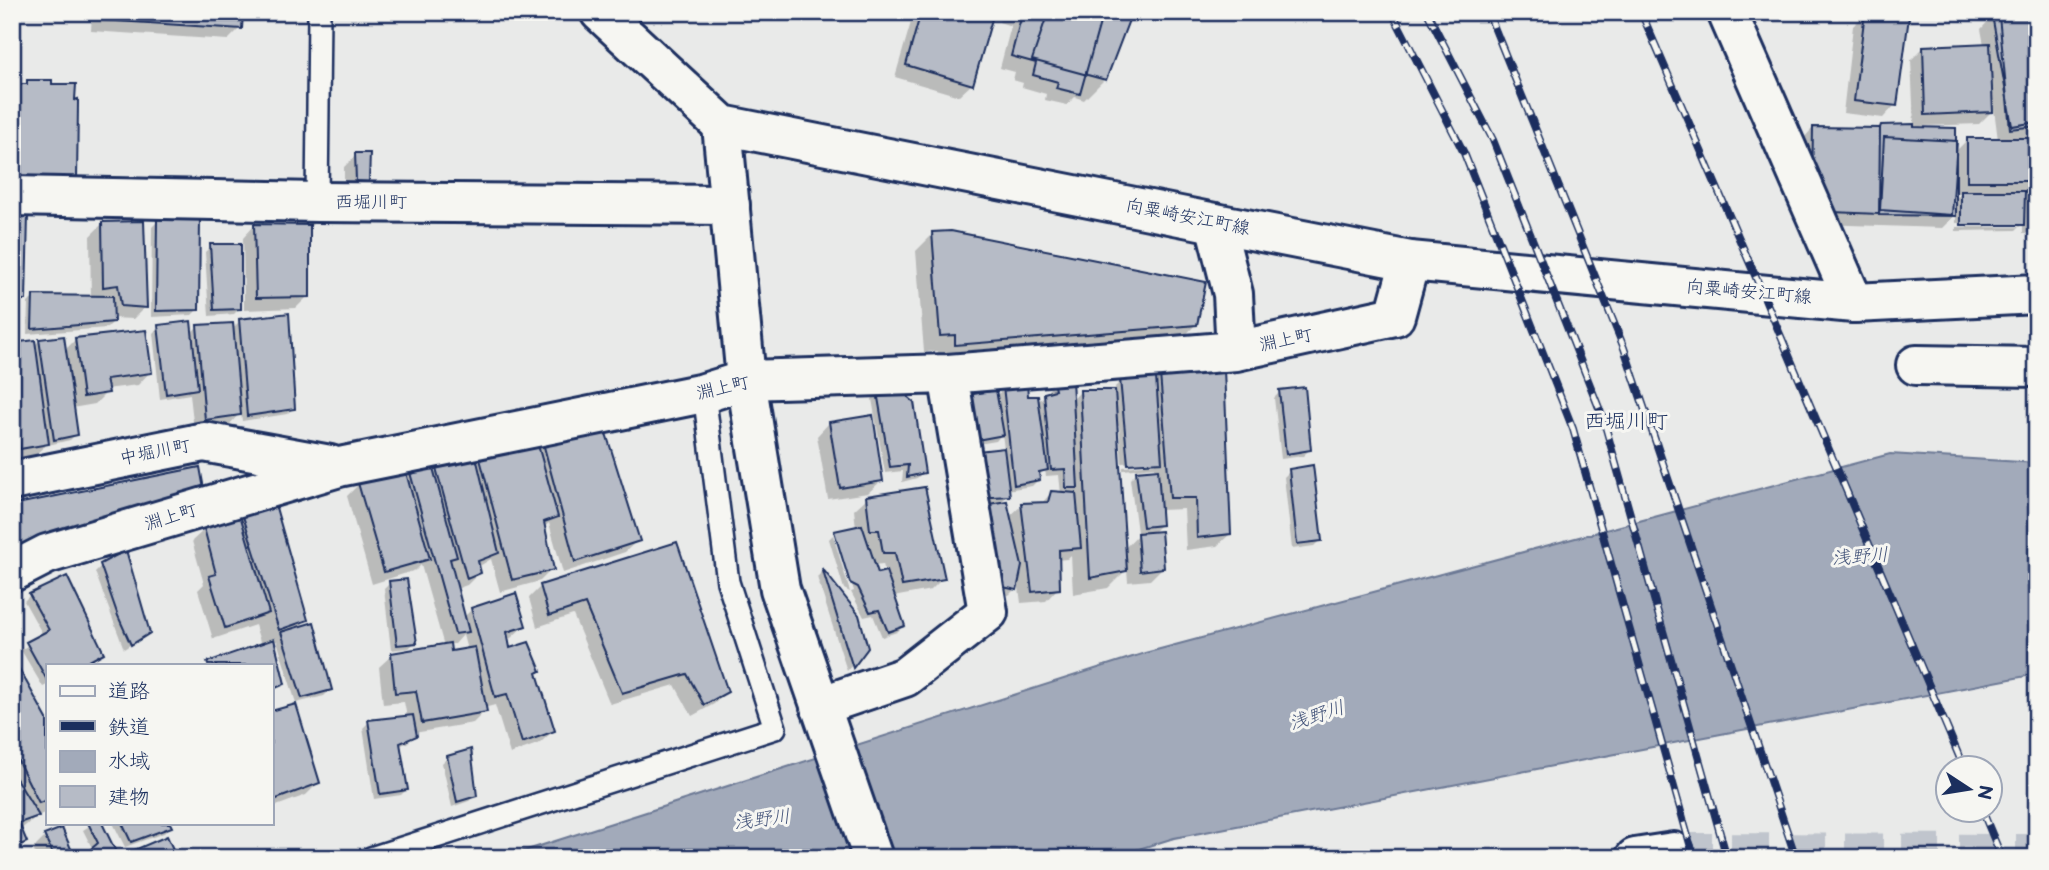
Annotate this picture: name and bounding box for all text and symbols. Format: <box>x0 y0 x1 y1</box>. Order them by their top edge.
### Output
street label: 西堀川町 <box>335 192 407 213</box>
street label: 向粟崎安江町線 <box>1124 195 1252 239</box>
street label: 向粟崎安江町線 <box>1685 276 1813 308</box>
street label: 淵上町 <box>1257 324 1315 356</box>
street label: 淵上町 <box>694 372 752 404</box>
district label: 西堀川町 <box>1584 409 1668 434</box>
street label: 中堀川町 <box>118 435 192 469</box>
street label: 淵上町 <box>142 499 200 535</box>
water label: 浅野川 <box>1831 544 1889 570</box>
legend <box>46 664 273 824</box>
text: 道路 <box>108 679 150 704</box>
water label: 浅野川 <box>1286 696 1348 736</box>
text: 鉄道 <box>108 715 150 740</box>
text: 水域 <box>108 749 150 774</box>
north arrow <box>1934 754 2004 824</box>
text: N <box>1971 783 1997 802</box>
text: 建物 <box>108 785 150 810</box>
water label: 浅野川 <box>732 805 792 835</box>

